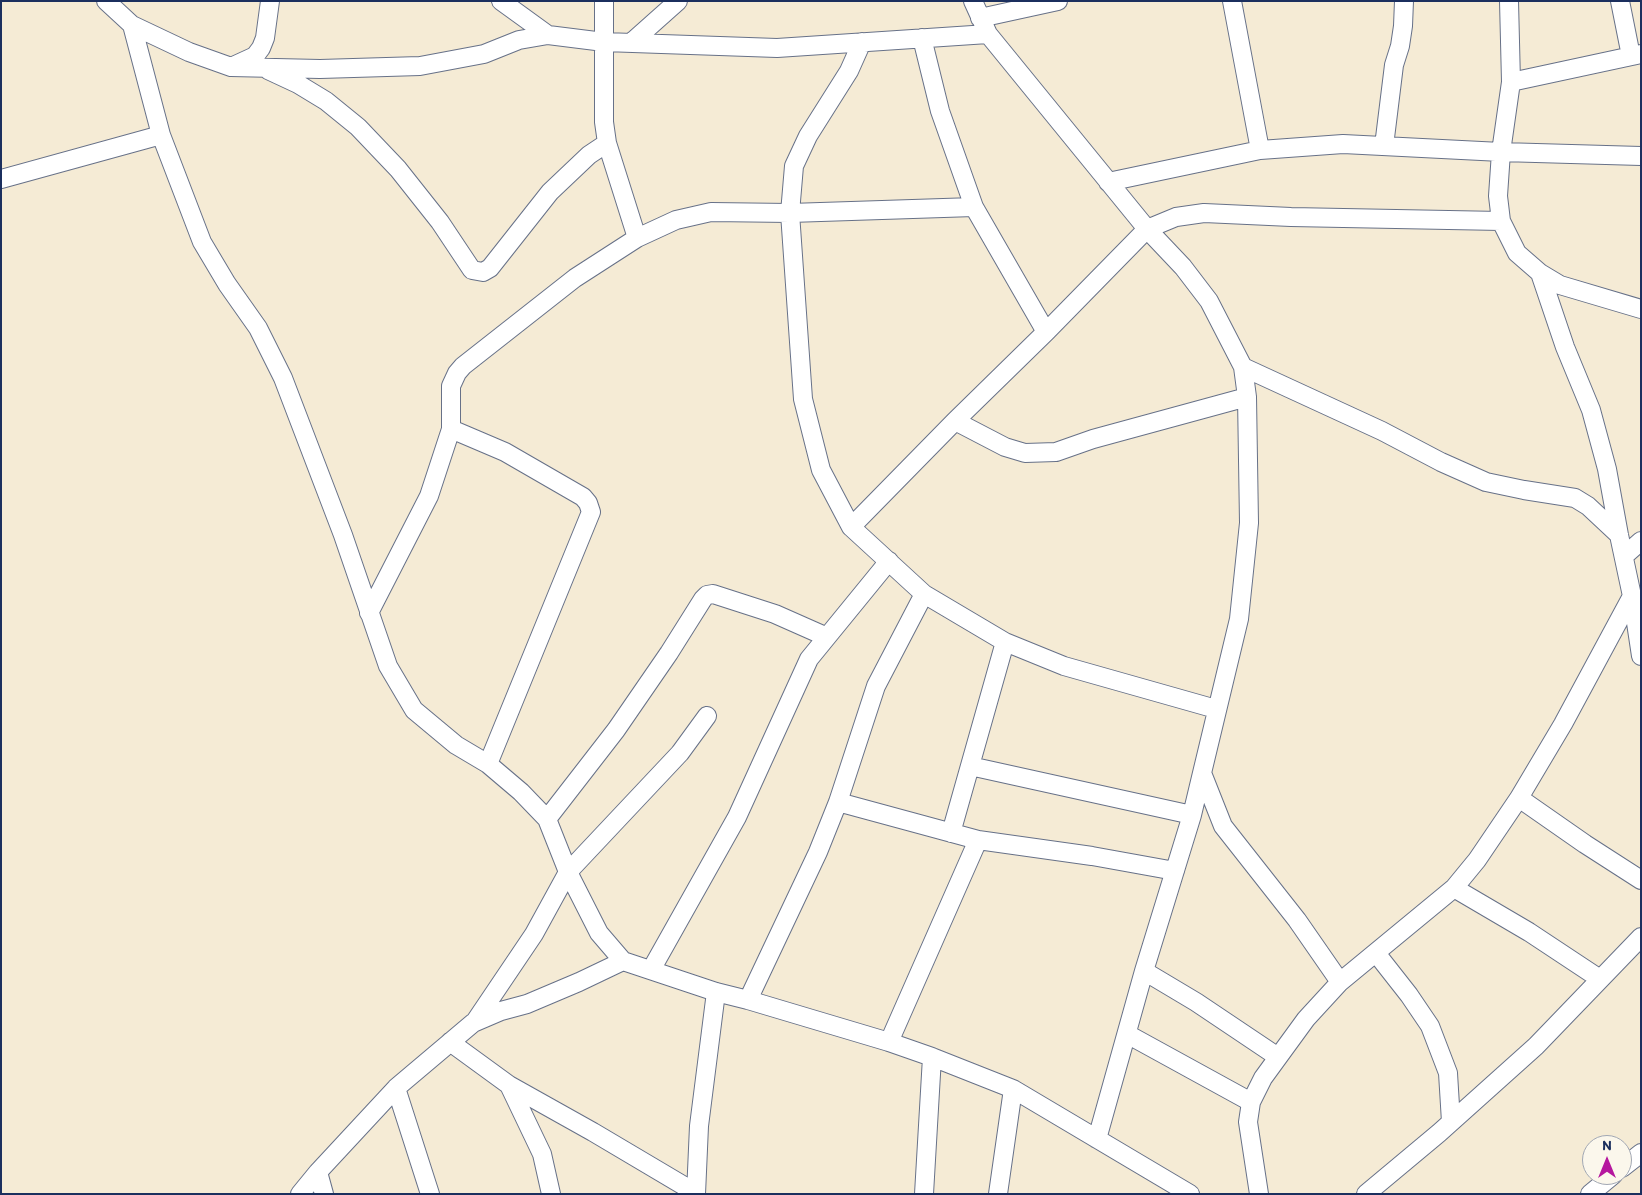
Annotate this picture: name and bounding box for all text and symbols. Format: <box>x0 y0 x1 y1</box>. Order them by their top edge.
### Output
north arrow <box>1582 1135 1632 1185</box>
text: N <box>1602 1137 1612 1154</box>

